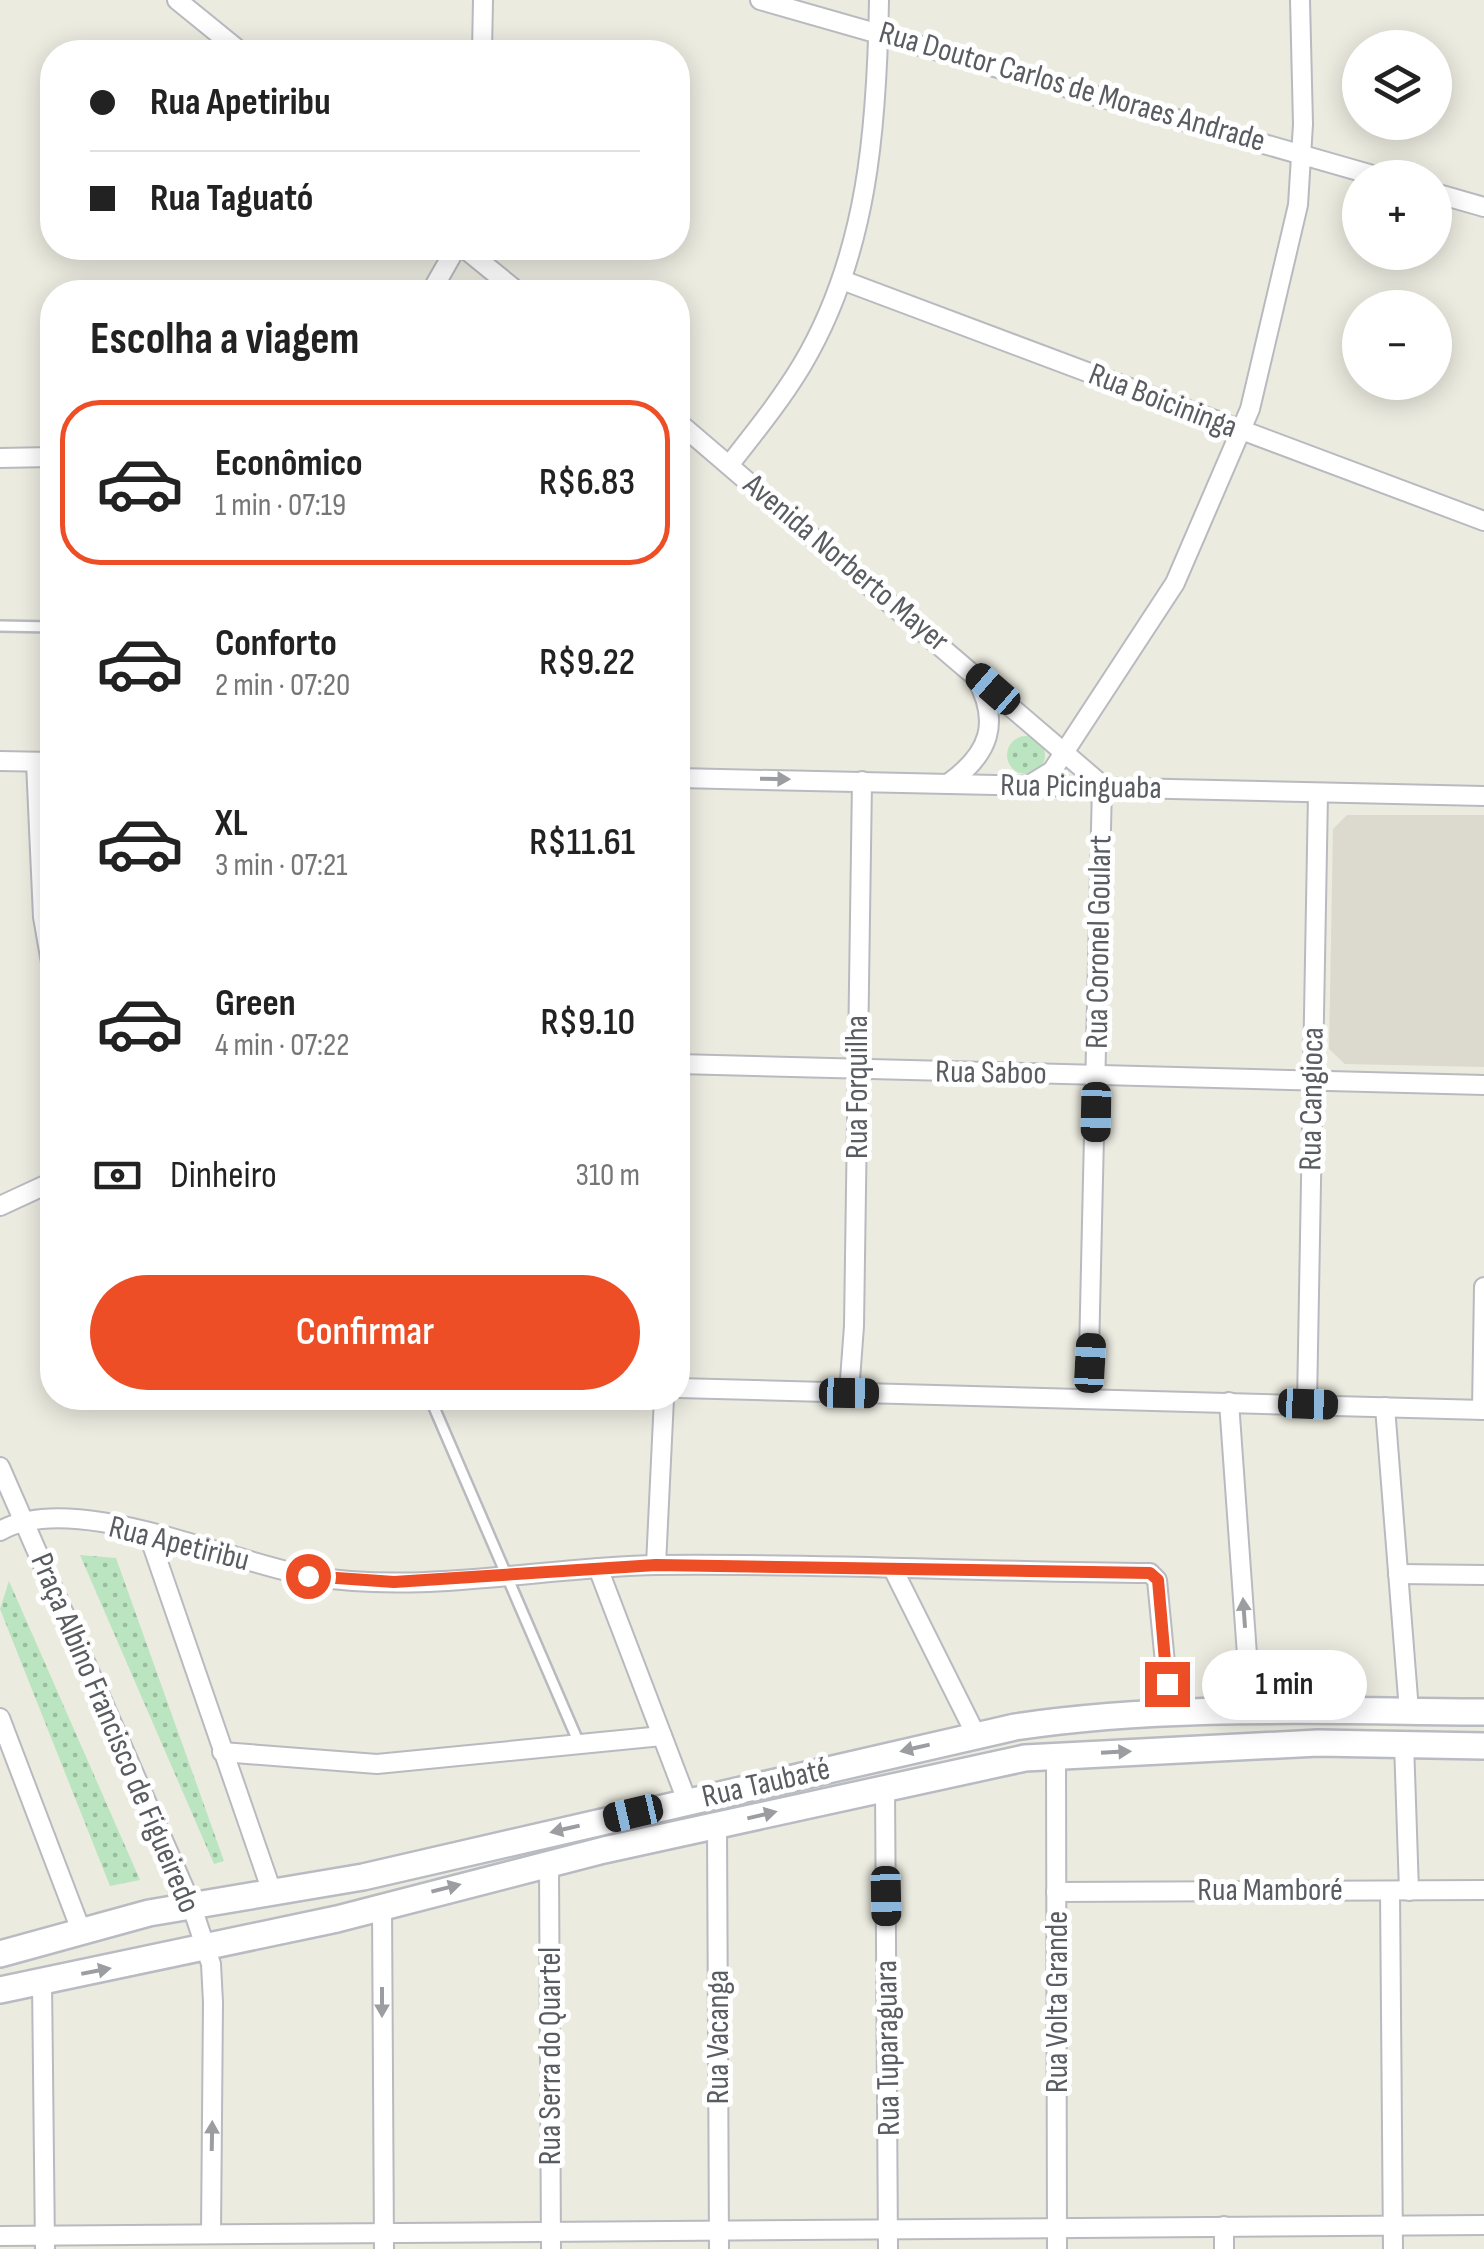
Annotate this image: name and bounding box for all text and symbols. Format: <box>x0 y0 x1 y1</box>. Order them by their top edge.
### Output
street label: Rua Doutor Carlos de Moraes Andrade <box>874 13 1270 161</box>
map controls <box>1342 30 1452 400</box>
button: layers <box>1342 30 1452 140</box>
text: Rua Apetiribu <box>150 80 331 125</box>
button: + <box>1342 160 1452 270</box>
text: Rua Taguató <box>150 176 313 221</box>
button: − <box>1342 290 1452 400</box>
text: Escolha a viagem <box>90 312 359 367</box>
street label: Rua Boicininga <box>1083 355 1243 447</box>
icon: car <box>95 438 185 528</box>
text: Econômico <box>215 441 363 486</box>
text: R$6.83 <box>539 460 635 505</box>
street label: Avenida Norberto Mayer <box>735 465 957 660</box>
text: 1 min · 07:19 <box>215 486 346 525</box>
icon: car <box>95 618 185 708</box>
text: Conforto <box>215 621 337 666</box>
text: R$9.22 <box>539 640 635 685</box>
car <box>961 658 1025 720</box>
text: 2 min · 07:20 <box>215 666 350 705</box>
street label: Rua Picinguaba <box>1000 766 1162 808</box>
one-way arrow <box>759 772 791 788</box>
icon: car <box>95 798 185 888</box>
text: XL <box>215 801 248 846</box>
text: R$11.61 <box>529 820 635 865</box>
street label: Rua Coronel Goulart <box>1078 835 1120 1049</box>
text: 3 min · 07:21 <box>215 846 348 885</box>
icon: car <box>95 978 185 1068</box>
text: Green <box>215 981 296 1026</box>
text: R$9.10 <box>541 1000 635 1045</box>
street label: Rua Forquilha <box>838 1015 877 1159</box>
text: 4 min · 07:22 <box>215 1026 349 1065</box>
street label: Rua Cangioca <box>1291 1027 1333 1171</box>
street label: Rua Saboo <box>935 1053 1047 1093</box>
car <box>1080 1082 1112 1142</box>
icon: cash <box>90 1148 145 1203</box>
text: Dinheiro <box>170 1153 277 1198</box>
text: 310 m <box>575 1156 640 1195</box>
button: Confirmar <box>90 1275 640 1390</box>
car <box>1073 1332 1107 1394</box>
car <box>819 1377 879 1409</box>
car <box>1277 1388 1339 1420</box>
street label: Rua Apetiribu <box>105 1508 253 1580</box>
street label: Praça Albino Francisco de Figueiredo <box>22 1547 208 1919</box>
route start <box>286 1554 331 1599</box>
one-way arrow <box>1235 1597 1251 1629</box>
callout: 1 min <box>1202 1649 1367 1719</box>
route end <box>1145 1662 1190 1707</box>
text: 1 min <box>1255 1665 1314 1704</box>
one-way arrow <box>899 1741 930 1757</box>
one-way arrow <box>1101 1744 1133 1760</box>
street label: Rua Taubaté <box>698 1749 834 1817</box>
car <box>600 1792 666 1834</box>
one-way arrow <box>747 1807 778 1822</box>
one-way arrow <box>549 1822 580 1837</box>
car <box>870 1866 902 1926</box>
street label: Rua Mamboré <box>1197 1871 1343 1910</box>
one-way arrow <box>431 1880 462 1895</box>
street label: Rua Volta Grande <box>1038 1911 1077 2093</box>
street label: Rua Serra do Quartel <box>531 1947 570 2165</box>
street label: Rua Tuparaguara <box>867 1960 909 2136</box>
one-way arrow <box>80 1962 111 1978</box>
street label: Rua Vacanga <box>699 1970 738 2104</box>
one-way arrow <box>374 1987 390 2019</box>
one-way arrow <box>205 2120 221 2152</box>

